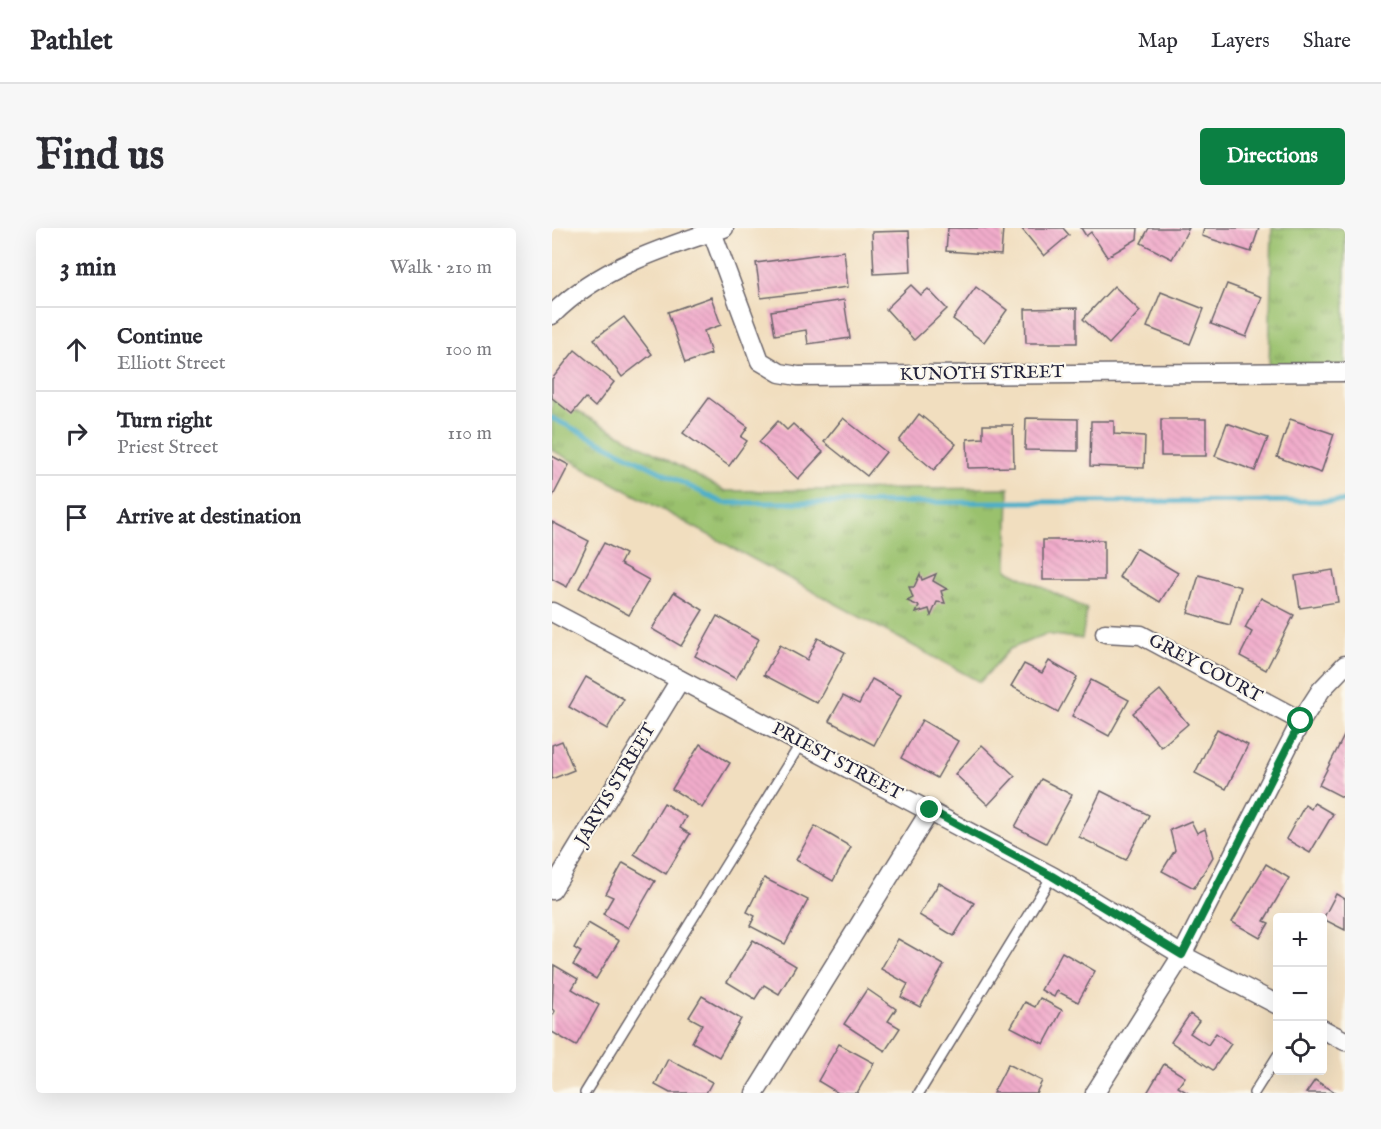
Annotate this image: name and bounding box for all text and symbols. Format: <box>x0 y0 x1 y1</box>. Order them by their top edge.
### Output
text: Pathlet <box>30 24 113 59</box>
text: Map <box>1138 28 1178 55</box>
text: Layers <box>1211 28 1270 55</box>
text: Share <box>1303 28 1351 55</box>
button: Directions <box>1200 128 1345 185</box>
text: Find us <box>36 130 164 183</box>
text: 3 min <box>60 251 116 284</box>
text: Walk · 210 m <box>390 255 492 280</box>
text: Continue <box>117 323 203 351</box>
icon: ahead <box>60 333 93 366</box>
text: 100 m <box>445 337 492 362</box>
text: Elliott Street <box>117 351 226 376</box>
street label: KUNOTH STREET <box>899 361 1065 387</box>
text: Turn right <box>117 407 212 435</box>
icon: right <box>60 417 93 450</box>
text: 110 m <box>448 421 492 446</box>
text: Priest Street <box>117 435 218 460</box>
icon: arrive <box>60 501 93 534</box>
text: Arrive at destination <box>117 503 301 531</box>
street label: GREY COURT <box>1144 629 1266 709</box>
route start <box>1287 707 1313 733</box>
street label: PRIEST STREET <box>768 718 906 806</box>
street label: JARVIS STREET <box>569 720 662 852</box>
route end <box>916 796 942 822</box>
map controls <box>1273 913 1327 1075</box>
button: + <box>1273 913 1327 967</box>
button: − <box>1273 967 1327 1021</box>
button: locate <box>1273 1021 1327 1075</box>

